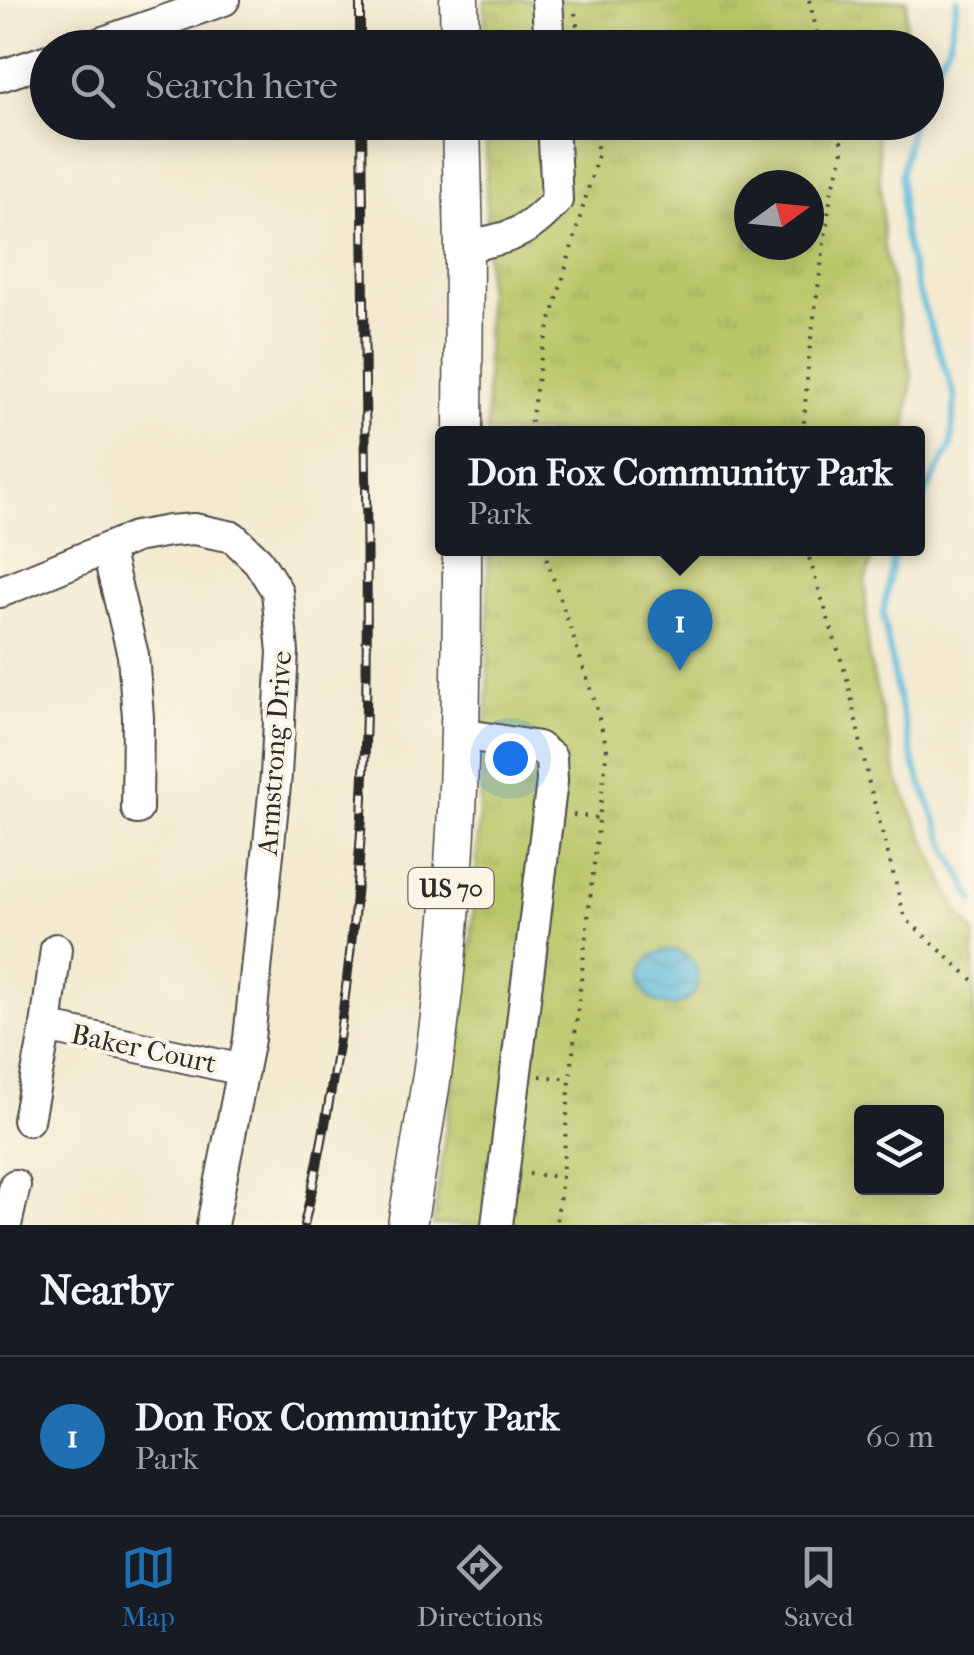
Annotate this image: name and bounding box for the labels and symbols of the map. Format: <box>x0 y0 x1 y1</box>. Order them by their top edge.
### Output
north arrow <box>734 170 824 260</box>
pin: 1 <box>648 588 712 671</box>
street label: Armstrong Drive <box>251 649 298 857</box>
your location <box>485 733 536 784</box>
road number: US 70 <box>408 868 494 908</box>
street label: Baker Court <box>68 1017 220 1080</box>

